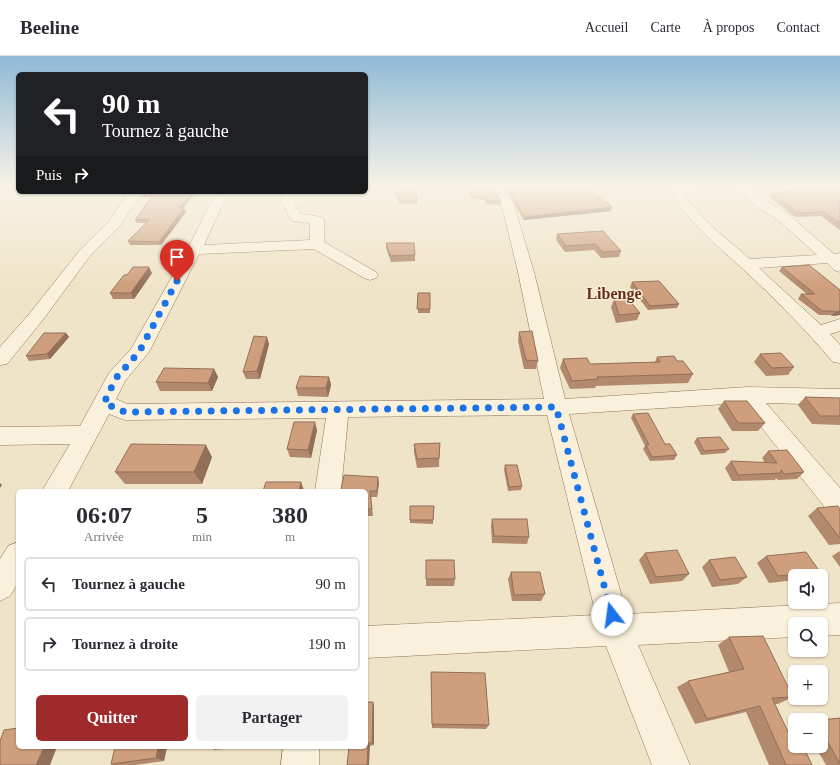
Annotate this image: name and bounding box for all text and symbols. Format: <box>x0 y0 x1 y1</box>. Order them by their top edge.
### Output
text: Beeline <box>20 17 79 38</box>
text: Accueil <box>585 20 628 35</box>
text: Carte <box>650 20 681 35</box>
text: À propos <box>703 20 754 35</box>
text: Contact <box>776 20 820 35</box>
icon: left <box>36 88 88 140</box>
text: 90 m <box>102 88 160 119</box>
text: Tournez à gauche <box>102 121 229 141</box>
icon: right <box>70 164 92 186</box>
text: Puis <box>36 167 62 183</box>
pin <box>160 240 194 281</box>
icon: arrive <box>166 246 188 268</box>
district label: Libenge <box>586 285 642 303</box>
text: 06:07 <box>76 502 132 528</box>
text: 5 <box>196 502 208 528</box>
text: 380 <box>272 502 308 528</box>
text: Arrivée <box>84 529 124 544</box>
text: min <box>192 529 212 544</box>
text: m <box>285 529 295 544</box>
map controls <box>788 569 828 753</box>
button: sound <box>788 569 828 609</box>
icon: left <box>38 573 60 595</box>
text: Tournez à gauche <box>72 576 185 592</box>
text: 90 m <box>316 576 346 592</box>
position arrow <box>591 594 633 636</box>
button: search <box>788 617 828 657</box>
icon: right <box>38 633 60 655</box>
text: Tournez à droite <box>72 636 178 652</box>
text: 190 m <box>308 636 346 652</box>
button: + <box>788 665 828 705</box>
button: Quitter <box>36 695 188 741</box>
button: Partager <box>196 695 348 741</box>
button: − <box>788 713 828 753</box>

